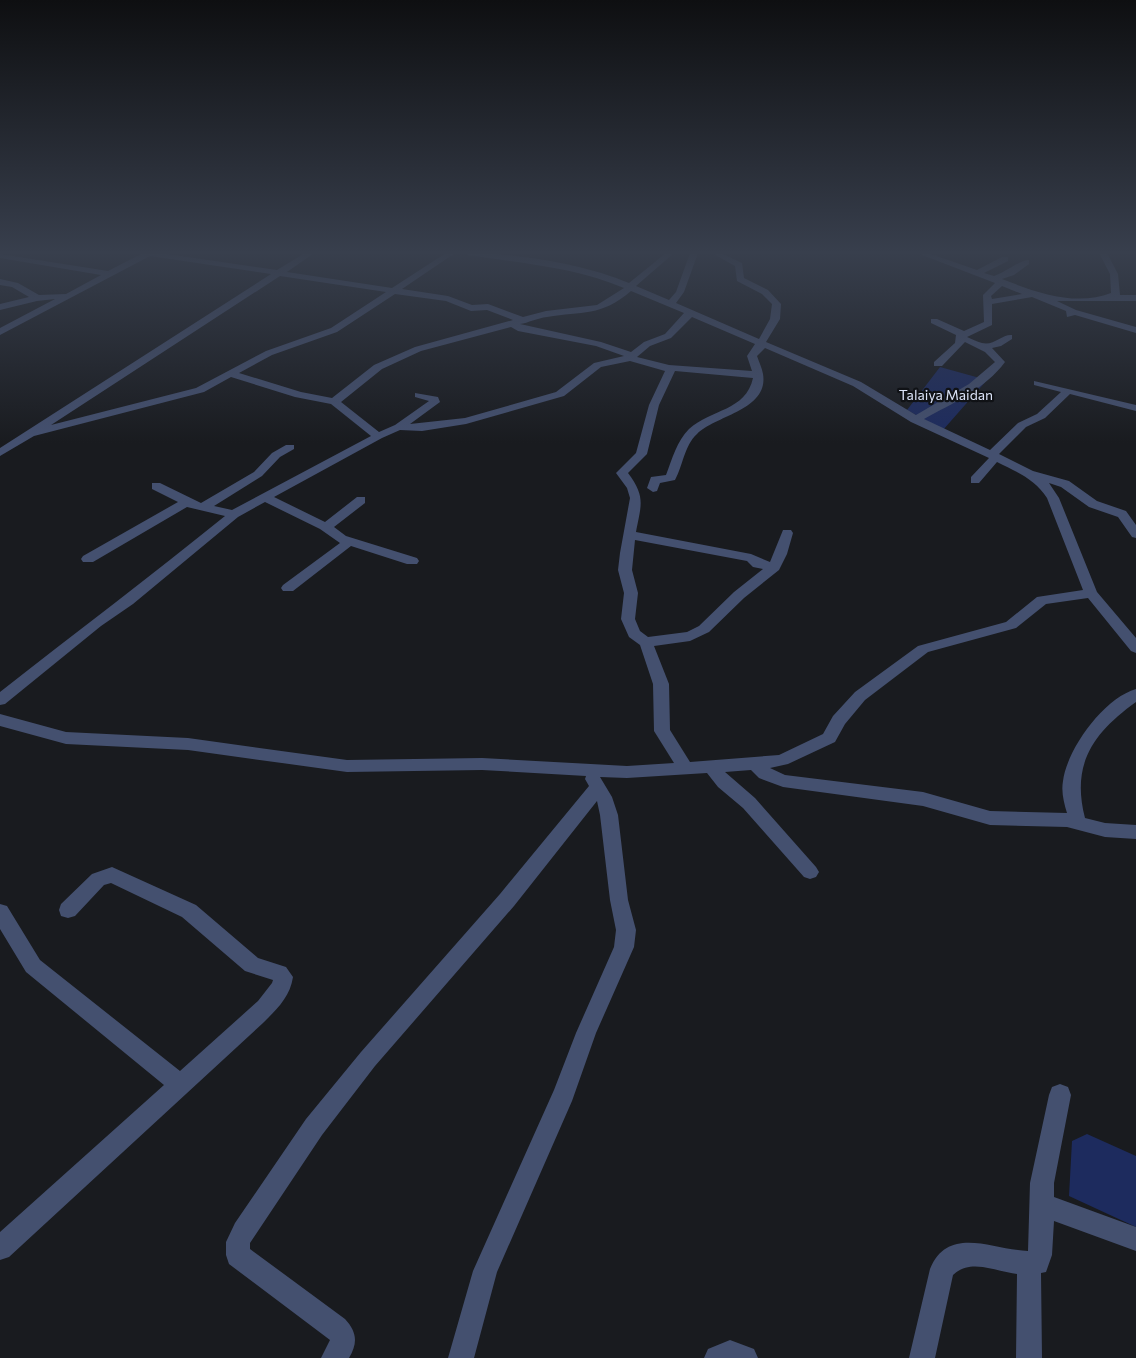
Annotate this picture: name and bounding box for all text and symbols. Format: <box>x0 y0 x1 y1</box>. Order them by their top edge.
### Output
park label: Talaiya Maidan <box>899 386 993 403</box>

